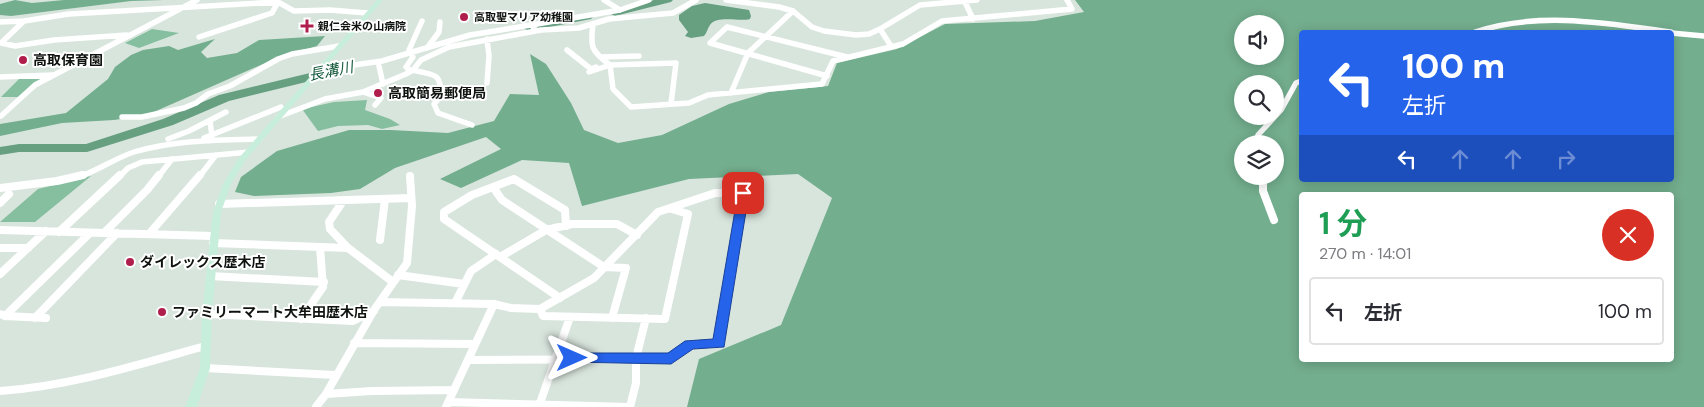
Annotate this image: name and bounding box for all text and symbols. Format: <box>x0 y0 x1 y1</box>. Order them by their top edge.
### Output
place label: 高取聖マリア幼稚園 <box>474 10 573 24</box>
marker: 高取聖マリア幼稚園 <box>458 11 470 23</box>
map controls <box>1234 15 1284 185</box>
button: sound <box>1234 15 1284 65</box>
marker: 親仁会米の山病院 <box>300 19 314 33</box>
place label: 親仁会米の山病院 <box>318 19 406 33</box>
text: 100 m <box>1402 43 1505 89</box>
icon: left <box>1319 50 1384 115</box>
place label: 高取保育園 <box>33 51 103 69</box>
marker: 高取保育園 <box>17 54 29 66</box>
water label: 長溝川 <box>307 57 357 85</box>
button: search <box>1234 75 1284 125</box>
place label: 高取簡易郵便局 <box>388 84 486 102</box>
marker: 高取簡易郵便局 <box>372 87 384 99</box>
text: 左折 <box>1402 91 1446 120</box>
button: layers <box>1234 135 1284 185</box>
icon: left <box>1393 145 1421 173</box>
icon: ahead <box>1446 145 1474 173</box>
icon: ahead <box>1499 145 1527 173</box>
icon: right <box>1552 145 1580 173</box>
pin <box>722 172 764 214</box>
icon: arrive <box>729 179 757 207</box>
text: 1 分 <box>1319 204 1367 243</box>
button: close <box>1602 209 1654 261</box>
text: 270 m · 14:01 <box>1319 243 1411 264</box>
place label: ダイレックス歴木店 <box>140 253 266 271</box>
marker: ダイレックス歴木店 <box>124 256 136 268</box>
icon: left <box>1321 297 1349 325</box>
text: 100 m <box>1598 299 1652 324</box>
text: 左折 <box>1364 300 1402 325</box>
place label: ファミリーマート大牟田歴木店 <box>172 303 368 321</box>
marker: ファミリーマート大牟田歴木店 <box>156 306 168 318</box>
position arrow <box>545 331 597 383</box>

